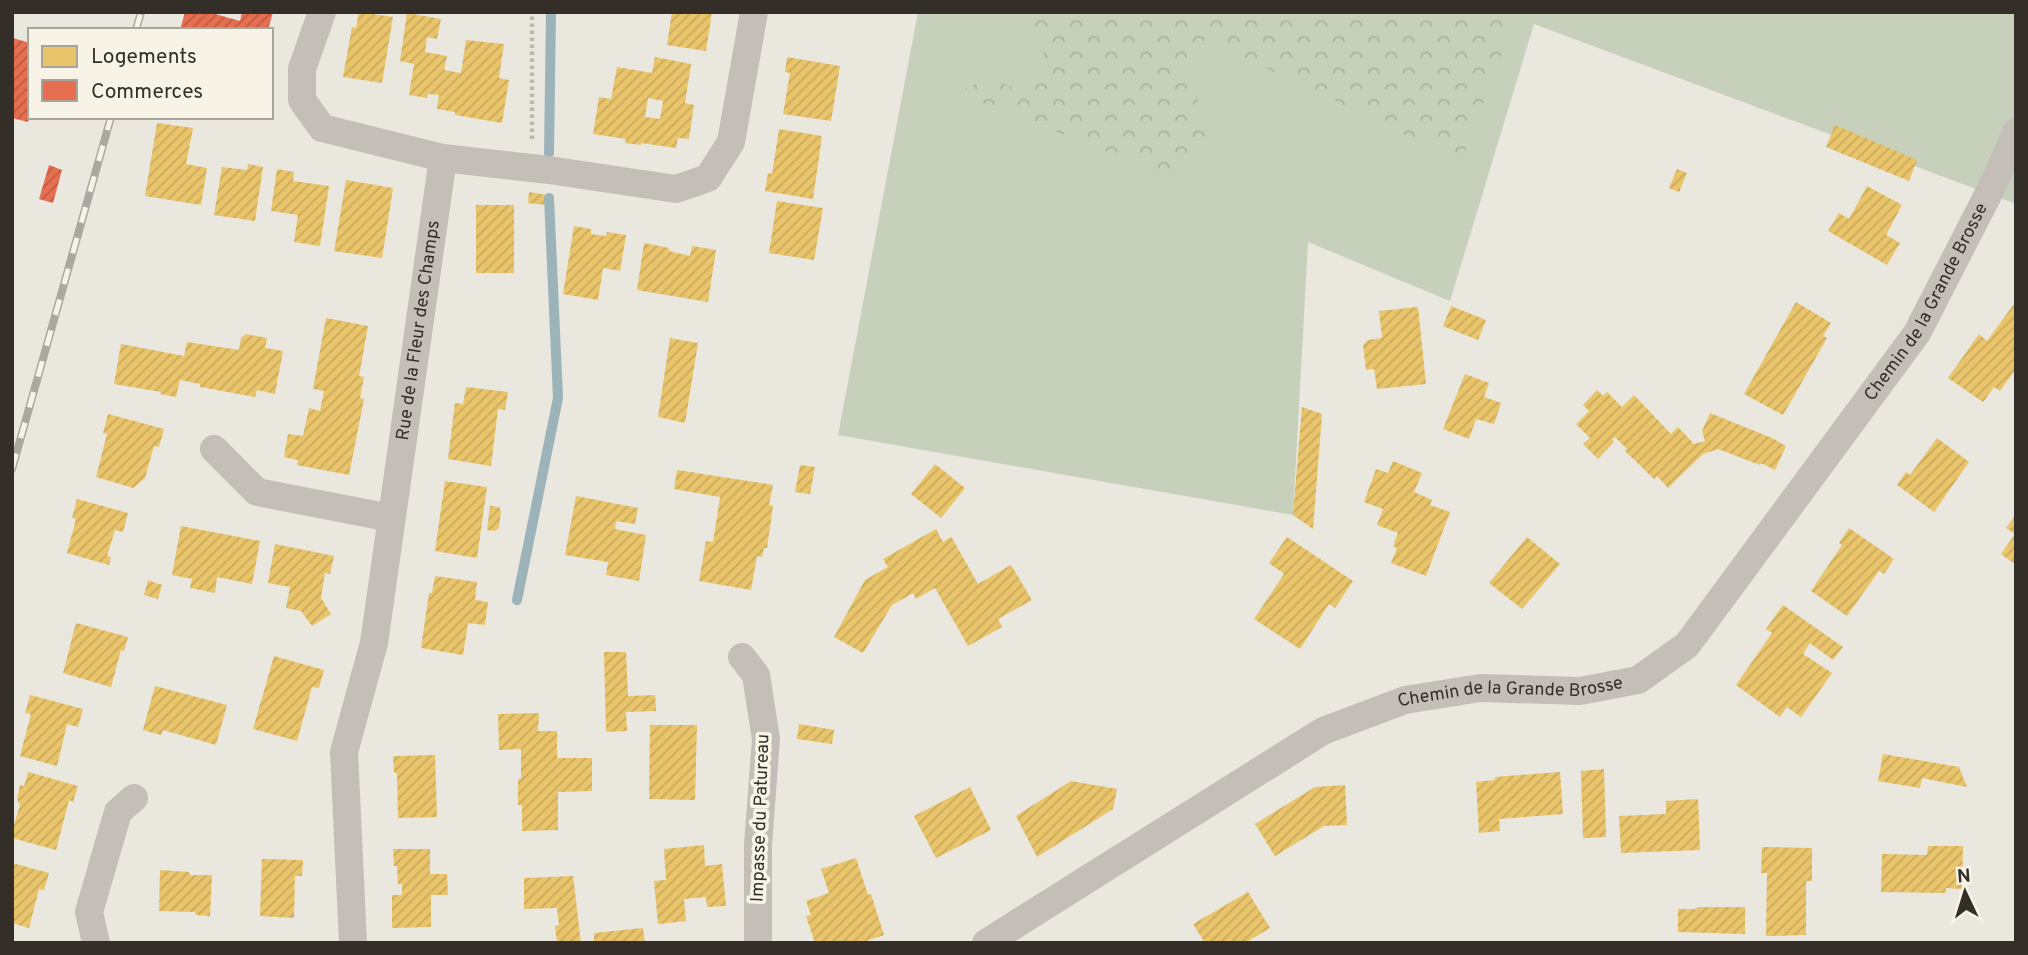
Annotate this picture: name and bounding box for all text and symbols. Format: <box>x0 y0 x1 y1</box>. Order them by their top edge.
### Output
legend <box>28 28 273 119</box>
text: Logements <box>91 44 197 71</box>
text: Commerces <box>91 79 203 106</box>
street label: Chemin de la Grande Brosse <box>1859 199 1993 406</box>
street label: Rue de la Fleur des Champs <box>391 219 445 442</box>
street label: Chemin de la Grande Brosse <box>1394 672 1625 713</box>
street label: Impasse du Patureau <box>747 734 775 902</box>
north arrow <box>1930 857 2000 927</box>
text: N <box>1956 865 1972 889</box>

